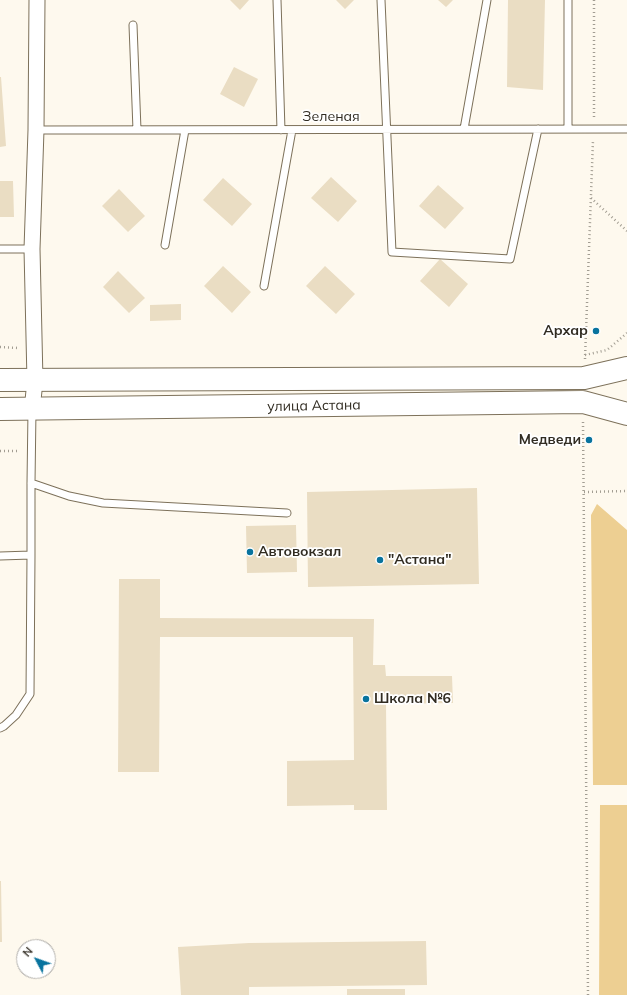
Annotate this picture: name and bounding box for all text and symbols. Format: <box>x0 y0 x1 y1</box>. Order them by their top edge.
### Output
street label: Зеленая <box>302 109 360 125</box>
place label: Архар <box>543 323 588 339</box>
marker: Архар <box>591 326 601 336</box>
street label: улица Астана <box>267 397 361 415</box>
place label: Медведи <box>519 432 581 448</box>
marker: Медведи <box>584 435 594 445</box>
place label: Автовокзал <box>258 544 341 560</box>
marker: Автовокзал <box>245 547 255 557</box>
place label: "Астана" <box>388 552 451 568</box>
marker: "Астана" <box>375 555 385 565</box>
place label: Школа №6 <box>374 691 451 707</box>
marker: Школа №6 <box>361 694 371 704</box>
north arrow <box>16 939 56 979</box>
text: N <box>20 944 36 960</box>

